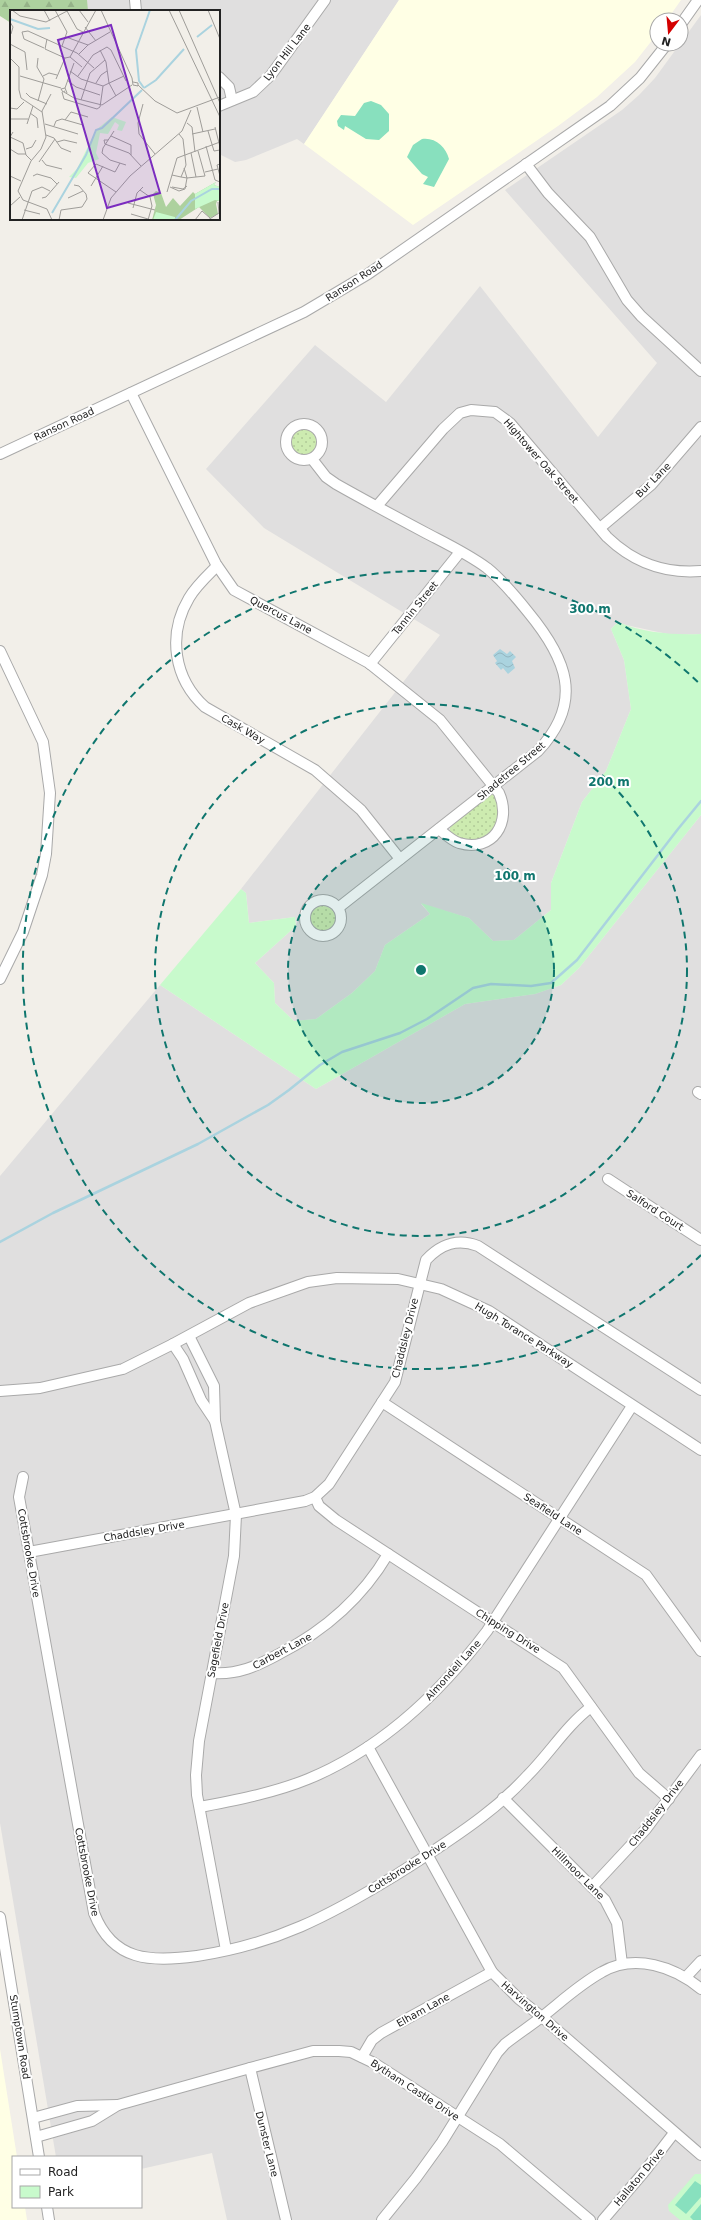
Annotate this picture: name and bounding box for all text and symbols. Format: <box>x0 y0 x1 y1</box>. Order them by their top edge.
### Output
inset map <box>10 10 220 220</box>
north arrow <box>649 12 689 52</box>
street label: Lyon Hill Lane <box>261 21 313 83</box>
text: N <box>660 34 673 49</box>
street label: Ranson Road <box>324 259 384 303</box>
street label: Ranson Road <box>32 405 96 443</box>
street label: Hightower Oak Street <box>501 417 581 505</box>
street label: Bur Lane <box>633 460 673 500</box>
street label: Tannin Street <box>389 579 440 638</box>
street label: Quercus Lane <box>248 594 314 636</box>
text: 300 m <box>569 602 611 616</box>
street label: Cask Way <box>219 712 267 746</box>
street label: Shadetree Street <box>475 739 547 803</box>
text: 200 m <box>588 775 630 789</box>
text: 100 m <box>494 869 536 883</box>
centre of rings <box>414 963 428 977</box>
street label: Salford Court <box>624 1187 686 1233</box>
street label: Chaddsley Drive <box>390 1297 420 1379</box>
street label: Hugh Torance Parkway <box>473 1300 575 1370</box>
street label: Seafield Lane <box>522 1491 584 1537</box>
street label: Cottsbrooke Drive <box>16 1508 42 1598</box>
street label: Chaddsley Drive <box>103 1518 185 1544</box>
street label: Sagefield Drive <box>205 1601 231 1679</box>
street label: Chipping Drive <box>474 1607 542 1655</box>
street label: Carbert Lane <box>251 1631 313 1671</box>
street label: Almondell Lane <box>423 1638 483 1702</box>
street label: Chaddsley Drive <box>626 1777 686 1849</box>
street label: Cottsbrooke Drive <box>73 1827 101 1917</box>
street label: Cottsbrooke Drive <box>366 1838 448 1896</box>
street label: Hillmoor Lane <box>550 1845 606 1901</box>
street label: Harvington Drive <box>499 1979 571 2043</box>
street label: Elham Lane <box>395 1991 451 2029</box>
street label: Stumptown Road <box>8 1994 32 2080</box>
street label: Bytham Castle Drive <box>369 2057 461 2123</box>
street label: Dunster Lane <box>254 2110 280 2178</box>
street label: Hallaton Drive <box>612 2146 666 2208</box>
legend <box>12 2156 142 2208</box>
text: Road <box>48 2165 78 2179</box>
text: Park <box>48 2185 74 2199</box>

